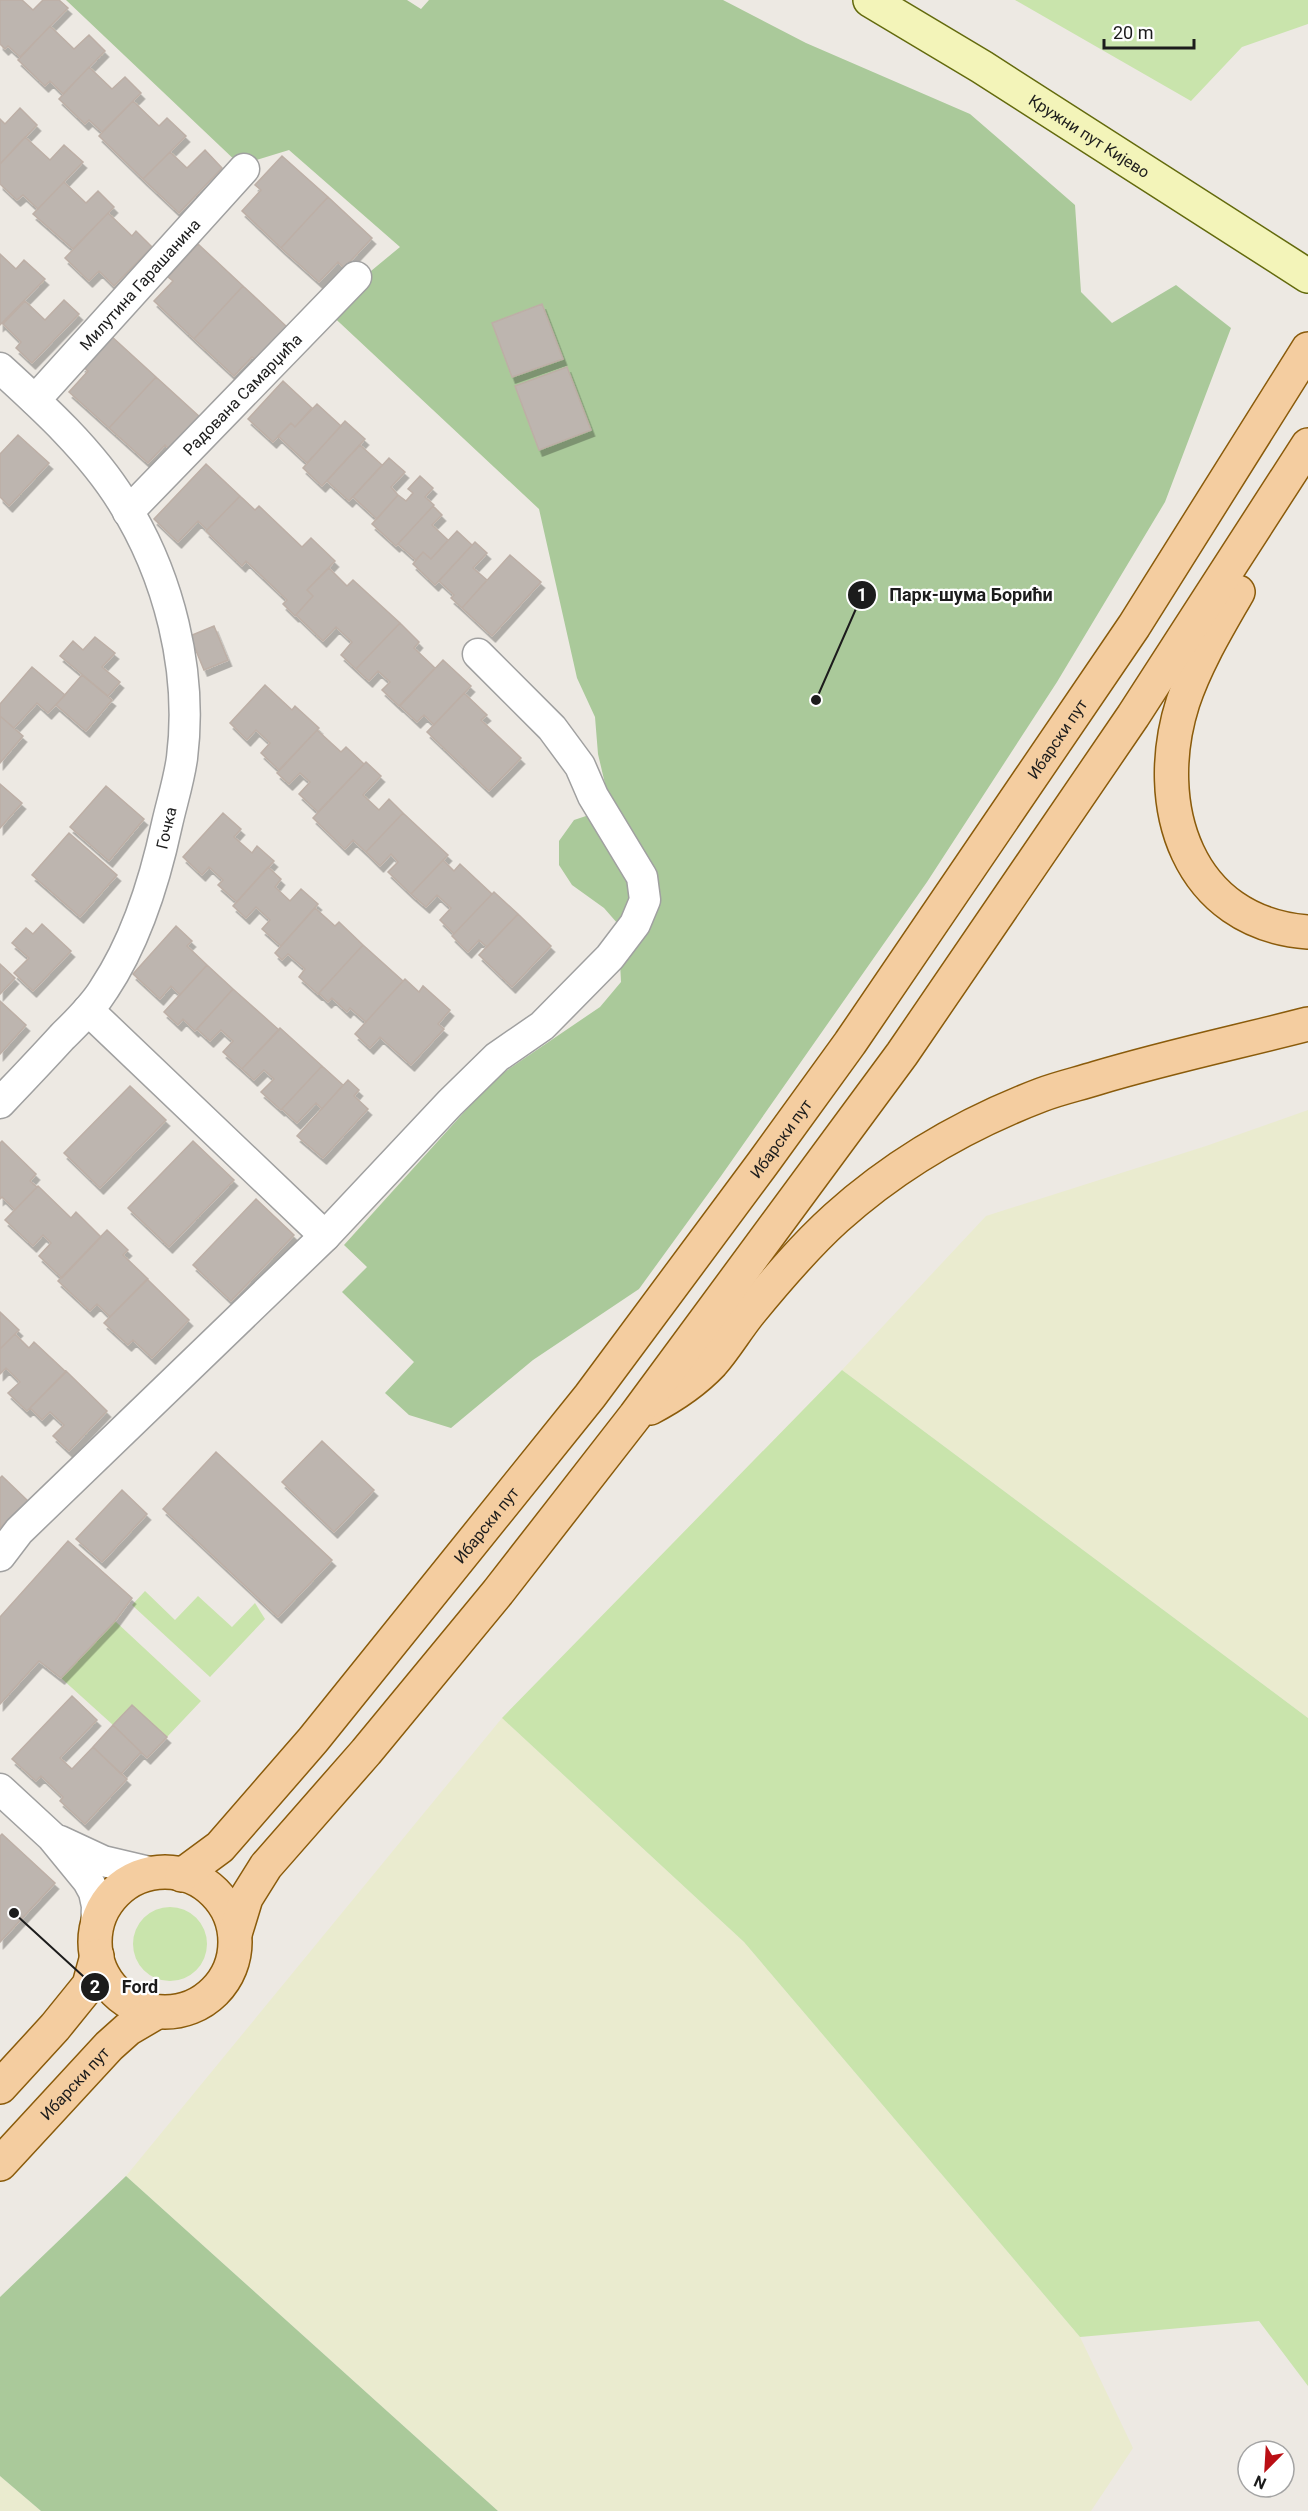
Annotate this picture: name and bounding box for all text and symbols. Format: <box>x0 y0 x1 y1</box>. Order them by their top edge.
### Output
scale bar <box>1104 12 1194 50</box>
text: 20 m <box>1113 22 1153 43</box>
street label: Кружни пут Кијево <box>1025 91 1153 182</box>
street label: Милутина Гарашанина <box>76 215 204 354</box>
street label: Радована Самарџића <box>179 330 306 459</box>
callout: Парк-шума Борићи <box>847 577 1064 613</box>
text: 1 <box>857 584 867 605</box>
text: Парк-шума Борићи <box>889 584 1053 605</box>
street label: Ибарски пут <box>1024 695 1092 783</box>
street label: Гочка <box>152 805 181 851</box>
street label: Ибарски пут <box>746 1096 816 1182</box>
street label: Ибарски пут <box>450 1483 523 1567</box>
callout: Ford <box>80 1969 170 2005</box>
text: 2 <box>90 1976 100 1997</box>
text: Ford <box>122 1976 158 1997</box>
street label: Ибарски пут <box>37 2043 114 2124</box>
north arrow <box>1236 2439 1296 2499</box>
text: N <box>1251 2471 1269 2493</box>

